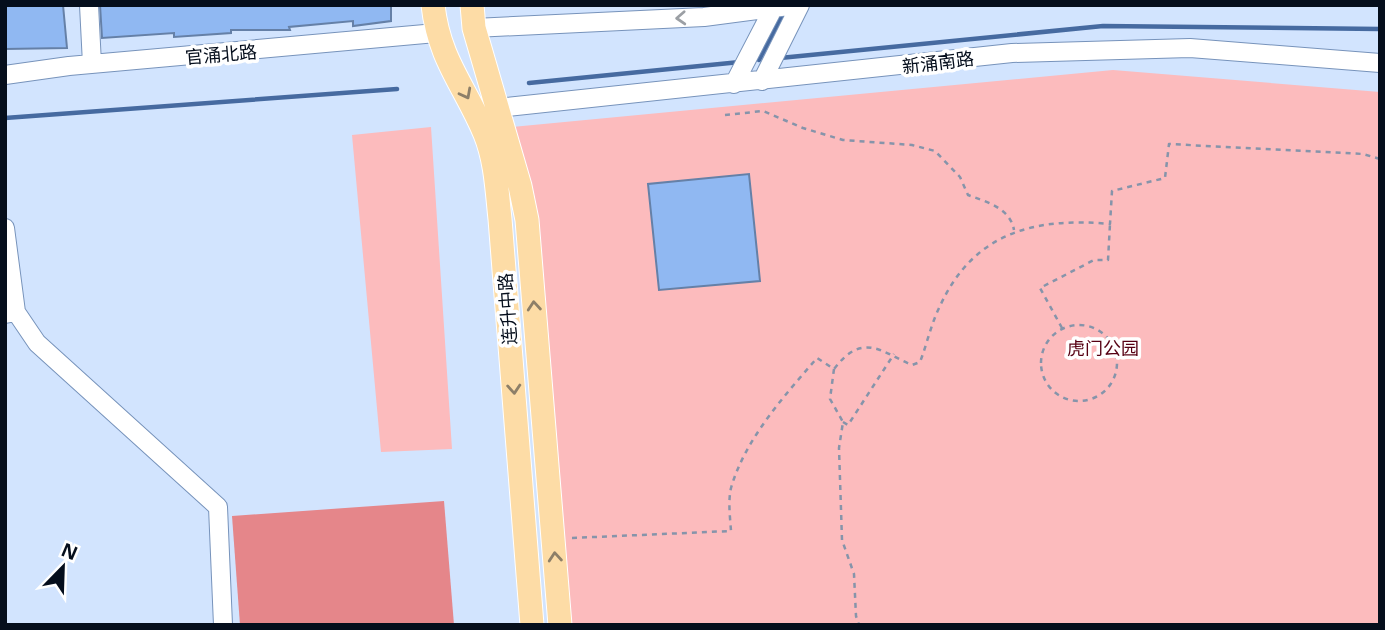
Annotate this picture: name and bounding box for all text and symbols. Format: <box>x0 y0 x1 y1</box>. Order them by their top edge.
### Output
one-way arrow <box>676 11 687 26</box>
street label: 官涌北路 <box>184 39 258 69</box>
street label: 新涌南路 <box>901 46 975 78</box>
one-way arrow <box>458 87 471 99</box>
street label: 连升中路 <box>493 272 521 346</box>
one-way arrow <box>527 300 542 311</box>
park label: 虎门公园 <box>1067 336 1139 360</box>
one-way arrow <box>506 384 521 395</box>
north arrow <box>28 532 98 602</box>
text: N <box>57 536 82 566</box>
one-way arrow <box>548 551 563 562</box>

